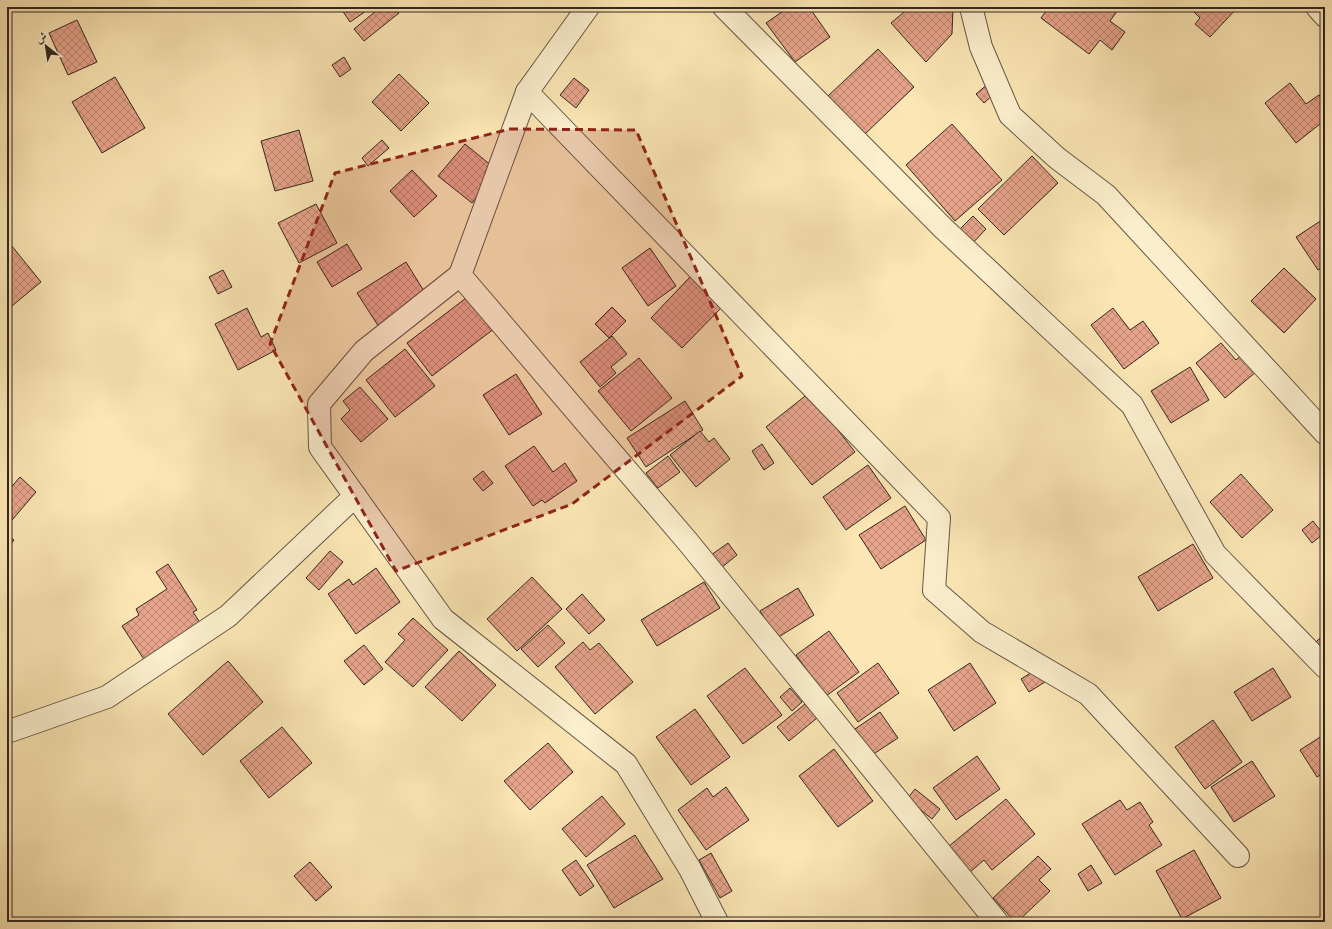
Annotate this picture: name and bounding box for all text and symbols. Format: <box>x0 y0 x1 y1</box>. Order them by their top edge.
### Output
north arrow <box>26 26 66 66</box>
text: ش <box>32 28 50 47</box>

